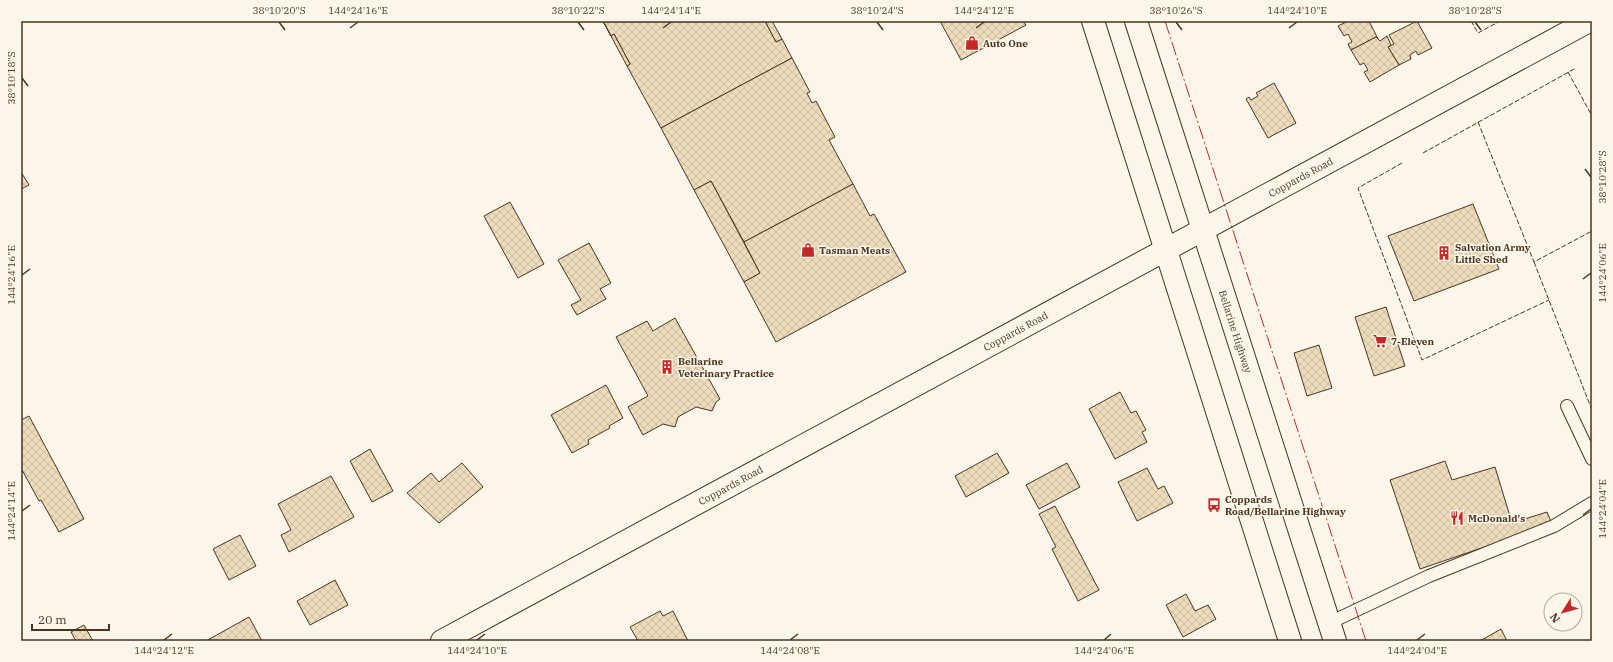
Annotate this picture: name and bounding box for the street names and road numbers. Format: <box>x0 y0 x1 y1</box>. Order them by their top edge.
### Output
street label: Coppards Road <box>1266 155 1335 200</box>
street label: Bellarine Highway <box>1216 288 1255 375</box>
street label: Coppards Road <box>981 309 1050 354</box>
street label: Coppards Road <box>696 463 765 508</box>

